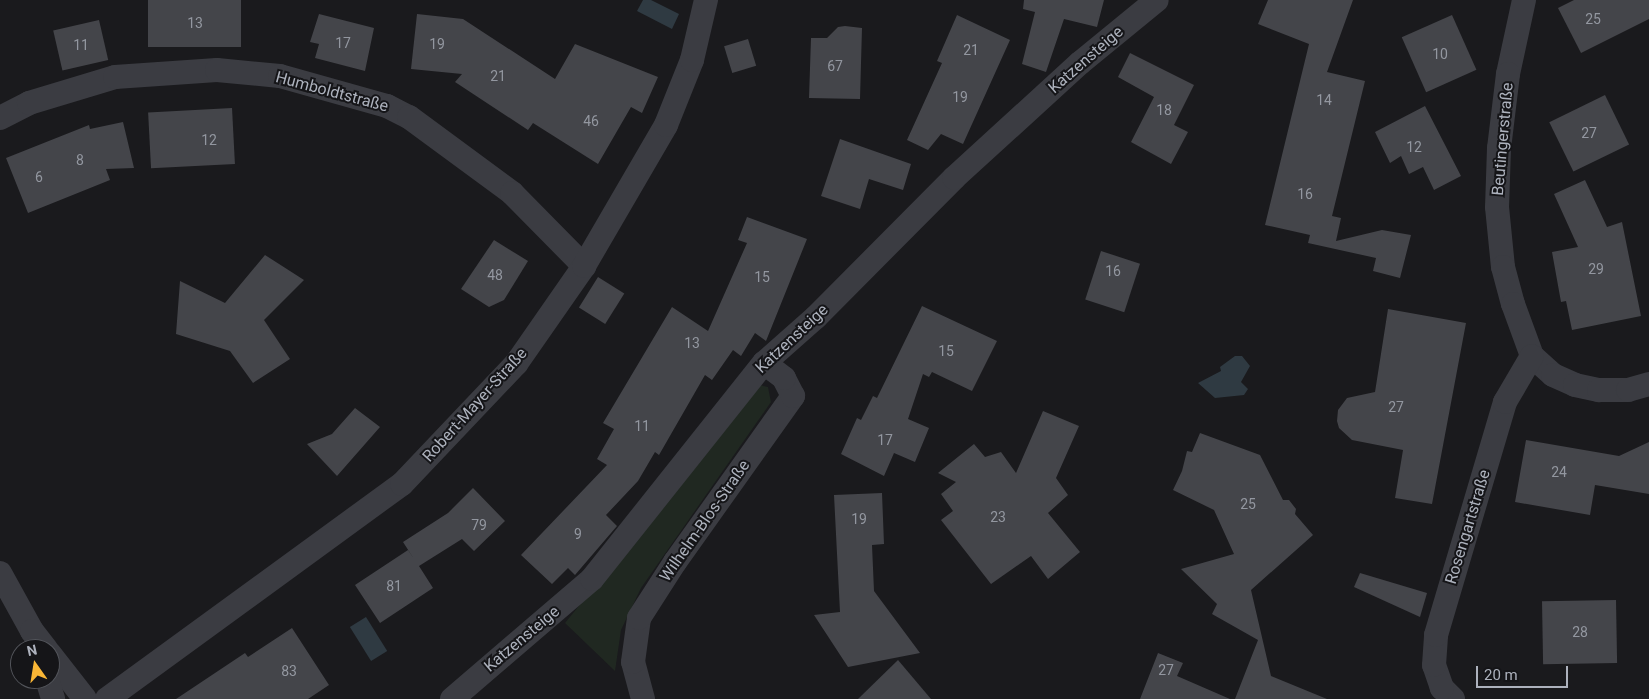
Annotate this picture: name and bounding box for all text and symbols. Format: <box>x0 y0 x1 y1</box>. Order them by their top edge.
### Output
house number: 25 <box>1585 11 1601 27</box>
house number: 13 <box>187 15 203 31</box>
street label: Katzensteige <box>1045 22 1127 98</box>
house number: 17 <box>335 35 351 51</box>
house number: 19 <box>429 36 445 52</box>
house number: 11 <box>73 37 89 53</box>
house number: 21 <box>963 42 979 58</box>
house number: 10 <box>1432 46 1448 62</box>
house number: 67 <box>827 58 843 74</box>
street label: Humboldtstraße <box>274 68 390 116</box>
house number: 21 <box>490 68 506 84</box>
street label: Beutingerstraße <box>1488 82 1518 196</box>
house number: 19 <box>952 89 968 105</box>
house number: 14 <box>1316 92 1332 108</box>
house number: 18 <box>1156 102 1172 118</box>
house number: 46 <box>583 113 599 129</box>
house number: 27 <box>1581 125 1597 141</box>
house number: 12 <box>201 132 217 148</box>
house number: 12 <box>1406 139 1422 155</box>
house number: 8 <box>76 152 84 168</box>
house number: 6 <box>35 169 43 185</box>
house number: 16 <box>1297 186 1313 202</box>
house number: 29 <box>1588 261 1604 277</box>
house number: 16 <box>1105 263 1121 279</box>
house number: 48 <box>487 267 503 283</box>
house number: 15 <box>754 269 770 285</box>
street label: Katzensteige <box>752 300 832 378</box>
house number: 13 <box>684 335 700 351</box>
house number: 15 <box>938 343 954 359</box>
street label: Robert-Mayer-Straße <box>419 344 531 466</box>
house number: 27 <box>1388 399 1404 415</box>
house number: 11 <box>634 418 650 434</box>
house number: 17 <box>877 432 893 448</box>
street label: Wilhelm-Blos-Straße <box>656 457 754 585</box>
house number: 24 <box>1551 464 1567 480</box>
street label: Rosengartstraße <box>1441 467 1495 587</box>
house number: 25 <box>1240 496 1256 512</box>
house number: 23 <box>990 509 1006 525</box>
house number: 19 <box>851 511 867 527</box>
house number: 79 <box>471 517 487 533</box>
house number: 9 <box>574 526 582 542</box>
house number: 81 <box>386 578 402 594</box>
street label: Katzensteige <box>480 602 564 676</box>
house number: 28 <box>1572 624 1588 640</box>
north arrow <box>10 639 60 689</box>
text: N <box>25 641 38 659</box>
scale bar <box>1479 656 1572 688</box>
house number: 27 <box>1158 662 1174 678</box>
house number: 83 <box>281 663 297 679</box>
text: 20 m <box>1484 666 1518 684</box>

